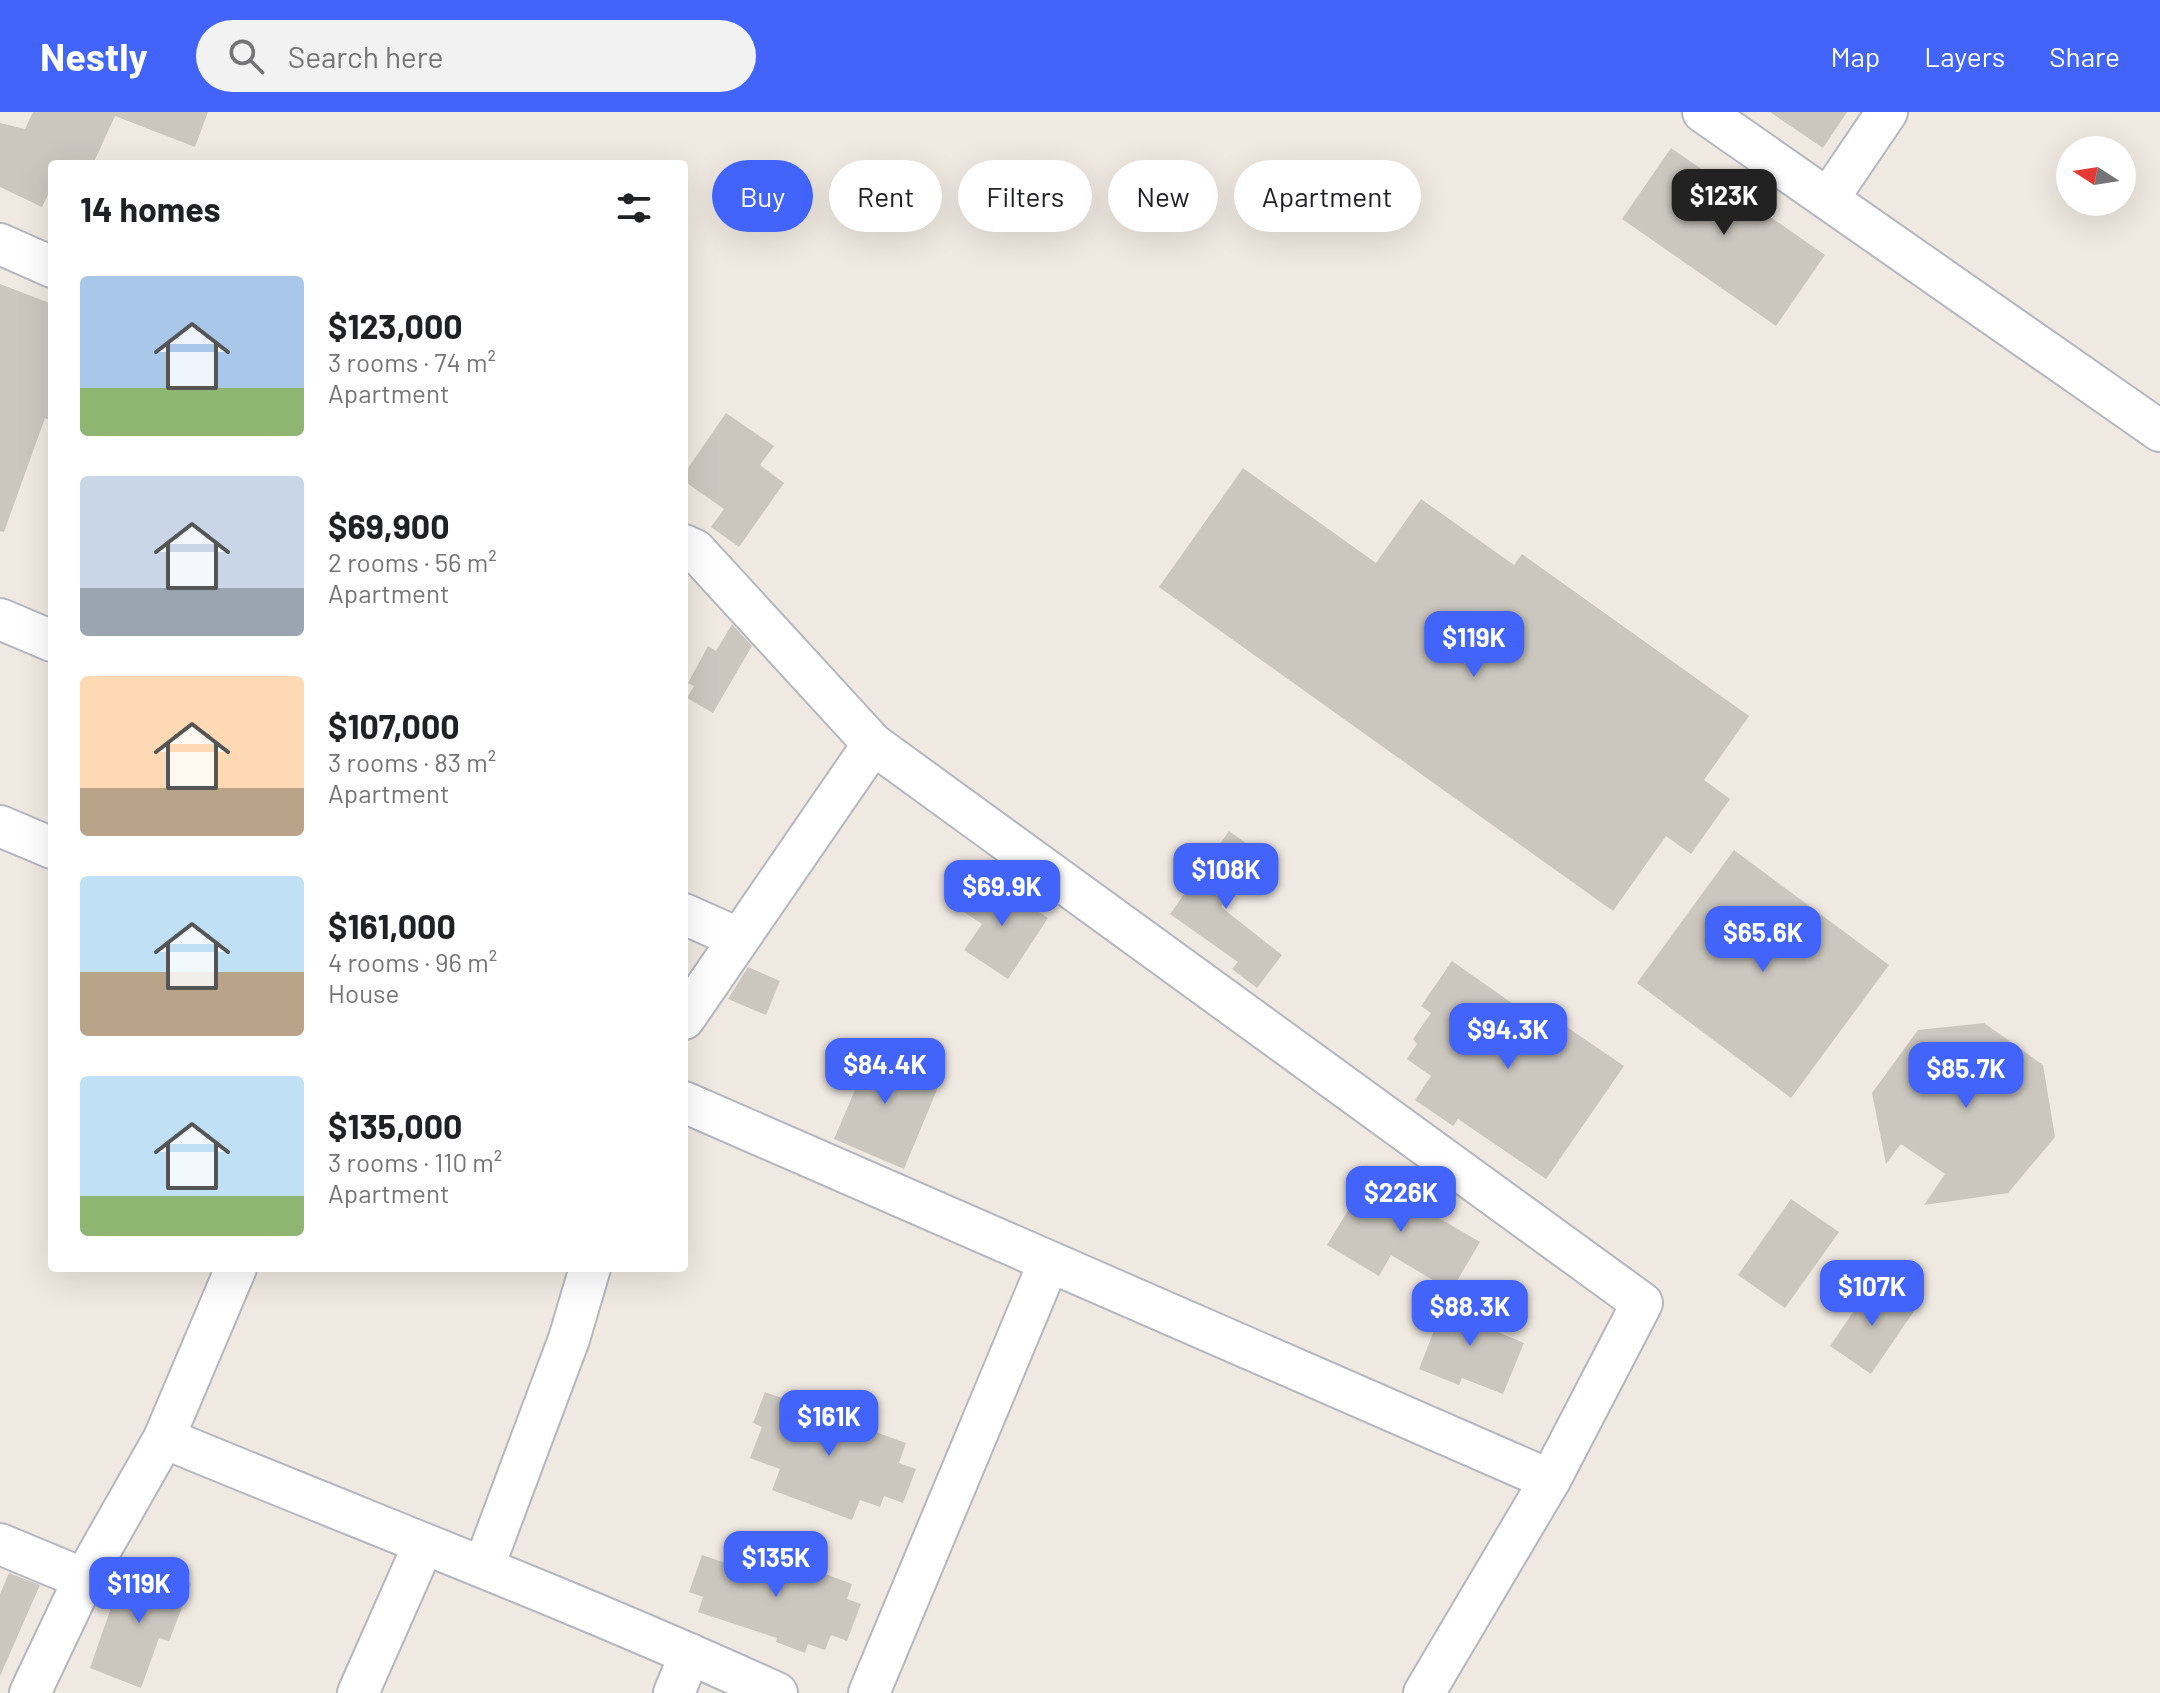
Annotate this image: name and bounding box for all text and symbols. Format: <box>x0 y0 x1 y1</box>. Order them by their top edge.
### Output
search box <box>196 20 756 92</box>
text: Nestly <box>40 33 148 79</box>
icon: search <box>224 34 268 78</box>
text: Search here <box>288 38 444 74</box>
text: Map <box>1830 39 1880 73</box>
text: Layers <box>1924 39 2005 73</box>
text: Share <box>2049 39 2120 73</box>
north arrow <box>2056 136 2136 216</box>
map controls <box>2056 136 2136 216</box>
chip: Buy <box>712 160 813 232</box>
chip: Rent <box>829 160 942 232</box>
chip: Filters <box>958 160 1092 232</box>
chip: New <box>1108 160 1218 232</box>
chip: Apartment <box>1234 160 1421 232</box>
pin: $123K <box>1668 169 1780 237</box>
text: $123K <box>1690 179 1758 210</box>
icon: filters <box>612 186 656 230</box>
text: 14 homes <box>80 188 221 229</box>
text: $123,000 <box>328 305 463 346</box>
icon: home <box>144 308 240 404</box>
text: 3 rooms · 74 m² <box>328 346 496 377</box>
text: Apartment <box>328 377 449 408</box>
text: $69,900 <box>328 505 450 546</box>
icon: home <box>144 508 240 604</box>
text: 2 rooms · 56 m² <box>328 546 497 577</box>
text: Apartment <box>328 577 449 608</box>
pin: $119K <box>1418 611 1530 679</box>
text: $119K <box>1442 621 1506 652</box>
text: $107,000 <box>328 705 460 746</box>
icon: home <box>144 708 240 804</box>
text: 3 rooms · 83 m² <box>328 746 496 777</box>
text: Apartment <box>328 777 449 808</box>
pin: $108K <box>1170 843 1282 911</box>
text: $108K <box>1191 853 1261 884</box>
pin: $69.9K <box>937 860 1067 928</box>
text: $69.9K <box>962 870 1042 901</box>
text: $161,000 <box>328 905 456 946</box>
pin: $65.6K <box>1698 906 1828 974</box>
icon: home <box>144 908 240 1004</box>
text: $65.6K <box>1723 916 1803 947</box>
text: 4 rooms · 96 m² <box>328 946 497 977</box>
text: House <box>328 977 399 1008</box>
pin: $94.3K <box>1443 1003 1573 1071</box>
text: $94.3K <box>1467 1013 1549 1044</box>
pin: $84.4K <box>820 1038 950 1106</box>
pin: $85.7K <box>1901 1042 2031 1110</box>
text: $84.4K <box>843 1048 927 1079</box>
text: $85.7K <box>1926 1052 2006 1083</box>
text: $135,000 <box>328 1105 462 1146</box>
icon: home <box>144 1108 240 1204</box>
text: 3 rooms · 110 m² <box>328 1146 502 1177</box>
pin: $226K <box>1345 1166 1457 1234</box>
text: $226K <box>1364 1176 1438 1207</box>
text: Apartment <box>328 1177 449 1208</box>
pin: $107K <box>1816 1260 1928 1328</box>
text: $107K <box>1838 1270 1906 1301</box>
pin: $88.3K <box>1405 1280 1535 1348</box>
text: $88.3K <box>1430 1290 1510 1321</box>
pin: $161K <box>773 1390 885 1458</box>
text: $161K <box>797 1400 861 1431</box>
pin: $135K <box>720 1531 832 1599</box>
text: $135K <box>742 1541 810 1572</box>
pin: $119K <box>83 1557 195 1625</box>
text: $119K <box>107 1567 171 1598</box>

